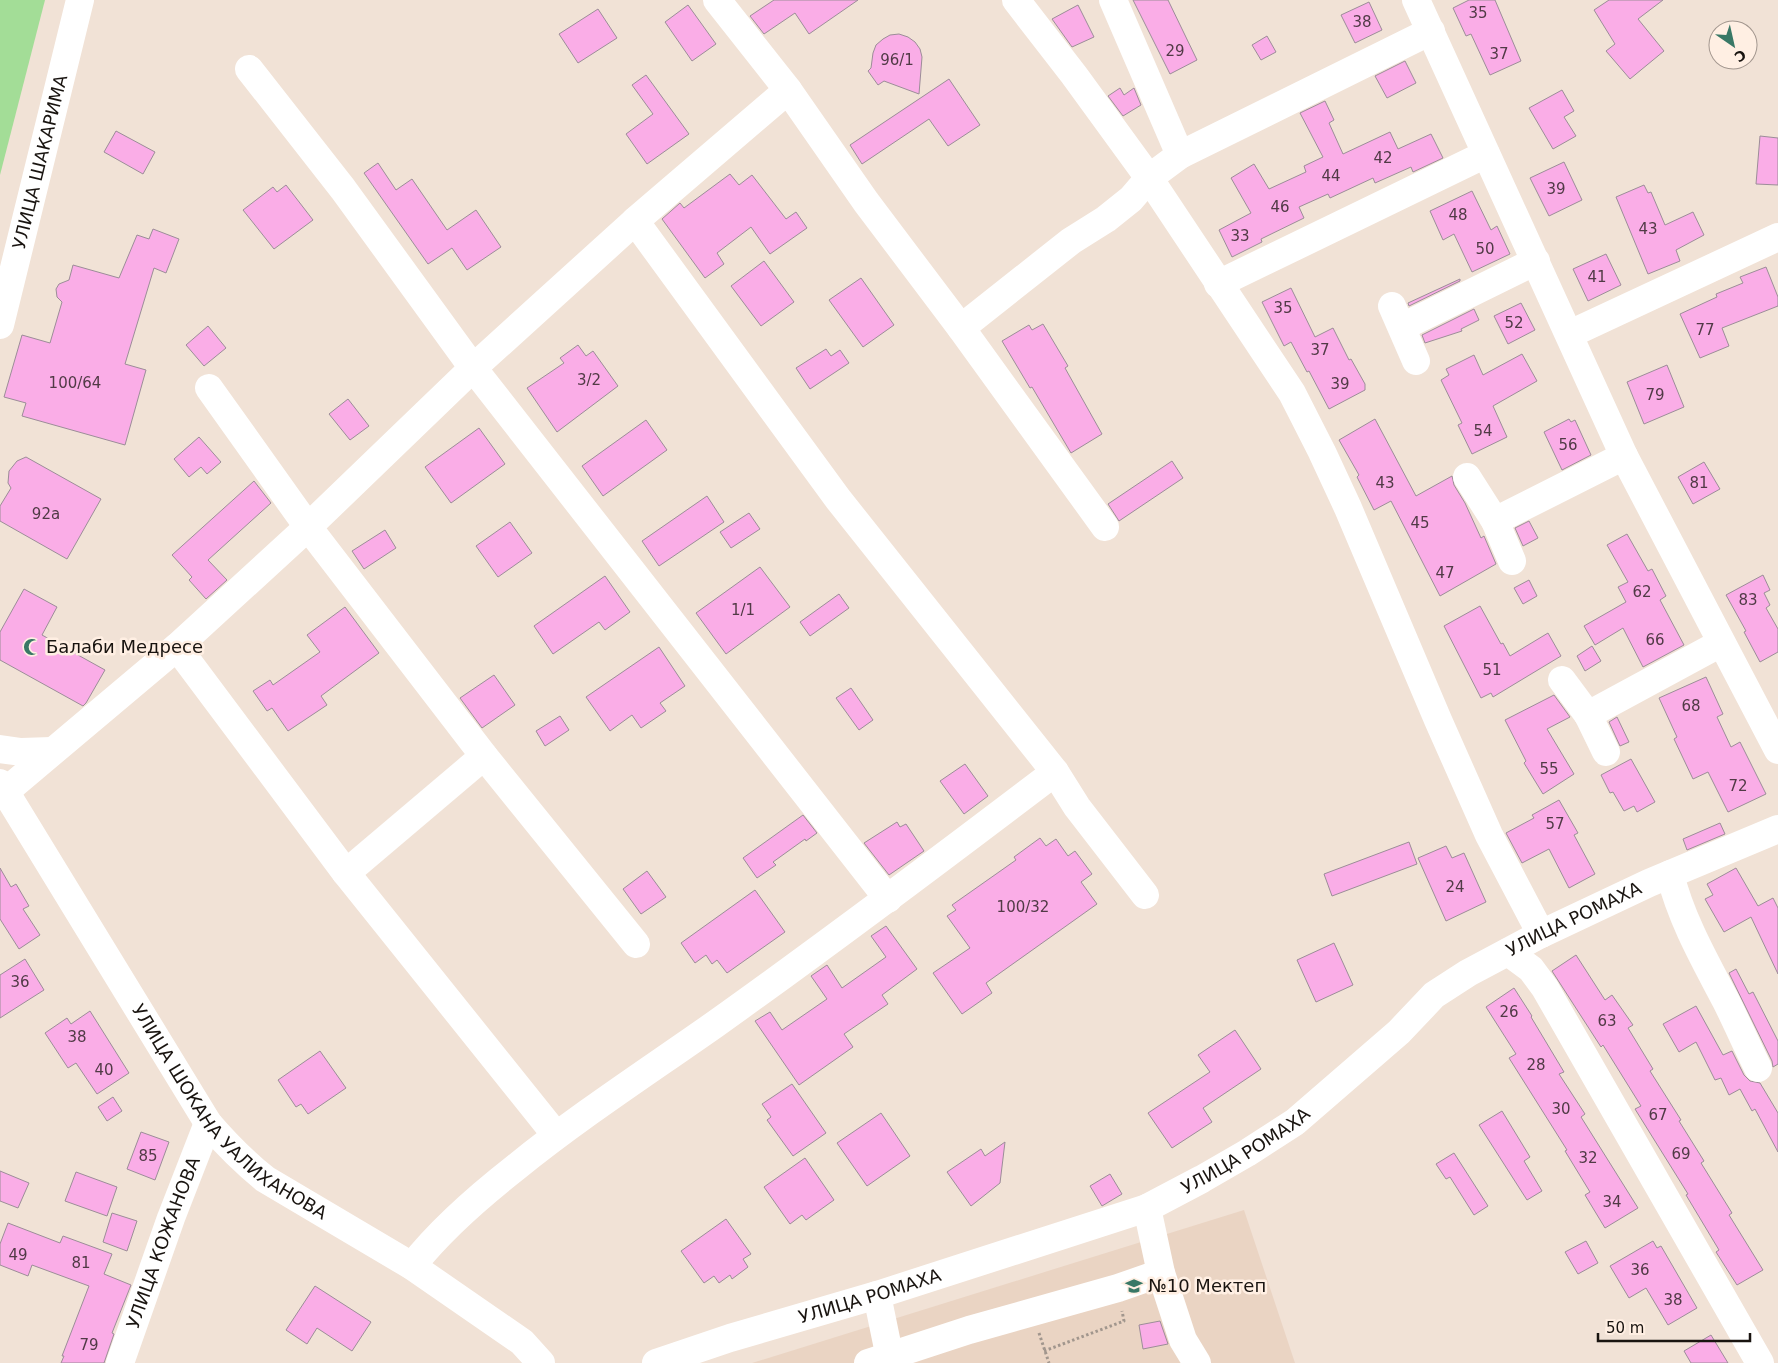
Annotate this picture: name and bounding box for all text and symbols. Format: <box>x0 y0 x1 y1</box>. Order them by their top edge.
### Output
house number: 35 <box>1468 4 1488 22</box>
house number: 38 <box>1352 13 1372 31</box>
north arrow <box>1708 20 1758 70</box>
house number: 29 <box>1165 42 1185 60</box>
house number: 37 <box>1489 45 1509 63</box>
text: С <box>1732 46 1749 65</box>
house number: 96/1 <box>880 51 914 69</box>
street label: УЛИЦА ШАКАРИМА <box>8 72 71 251</box>
house number: 42 <box>1373 149 1393 167</box>
house number: 44 <box>1321 167 1341 185</box>
house number: 39 <box>1546 180 1566 198</box>
house number: 46 <box>1270 198 1290 216</box>
house number: 48 <box>1448 206 1468 224</box>
house number: 43 <box>1638 220 1658 238</box>
house number: 33 <box>1230 227 1250 245</box>
house number: 50 <box>1475 240 1495 258</box>
house number: 41 <box>1587 268 1607 286</box>
house number: 35 <box>1273 299 1293 317</box>
house number: 52 <box>1504 314 1524 332</box>
house number: 77 <box>1695 321 1715 339</box>
house number: 37 <box>1310 341 1330 359</box>
house number: 3/2 <box>577 371 601 389</box>
house number: 100/64 <box>49 374 101 392</box>
house number: 39 <box>1330 375 1350 393</box>
house number: 79 <box>1645 386 1665 404</box>
house number: 54 <box>1473 422 1493 440</box>
house number: 56 <box>1558 436 1578 454</box>
house number: 43 <box>1375 474 1395 492</box>
house number: 81 <box>1689 474 1709 492</box>
house number: 92а <box>32 505 60 523</box>
house number: 45 <box>1410 514 1430 532</box>
house number: 47 <box>1435 564 1455 582</box>
house number: 62 <box>1632 583 1652 601</box>
house number: 83 <box>1738 591 1758 609</box>
house number: 1/1 <box>731 601 755 619</box>
house number: 66 <box>1645 631 1665 649</box>
place label: Балаби Медресе <box>46 636 203 657</box>
mosque icon: Балаби Медресе <box>22 637 42 657</box>
house number: 51 <box>1482 661 1502 679</box>
house number: 68 <box>1681 697 1701 715</box>
house number: 55 <box>1539 760 1559 778</box>
house number: 72 <box>1728 777 1748 795</box>
house number: 57 <box>1545 815 1565 833</box>
street label: УЛИЦА РОМАХА <box>1503 877 1645 961</box>
house number: 24 <box>1445 878 1465 896</box>
house number: 100/32 <box>997 898 1049 916</box>
house number: 36 <box>10 973 30 991</box>
street label: УЛИЦА ШОКАНА УАЛИХАНОВА <box>128 1000 332 1224</box>
house number: 26 <box>1499 1003 1519 1021</box>
house number: 63 <box>1597 1012 1617 1030</box>
house number: 38 <box>67 1028 87 1046</box>
house number: 28 <box>1526 1056 1546 1074</box>
house number: 40 <box>94 1061 114 1079</box>
house number: 30 <box>1551 1100 1571 1118</box>
street label: УЛИЦА РОМАХА <box>1177 1102 1315 1198</box>
house number: 67 <box>1648 1106 1668 1124</box>
house number: 69 <box>1671 1145 1691 1163</box>
house number: 85 <box>138 1147 158 1165</box>
house number: 32 <box>1578 1149 1598 1167</box>
street label: УЛИЦА КОЖАНОВА <box>122 1153 204 1331</box>
house number: 34 <box>1602 1193 1622 1211</box>
house number: 49 <box>8 1246 28 1264</box>
house number: 81 <box>71 1254 91 1272</box>
house number: 36 <box>1630 1261 1650 1279</box>
street label: УЛИЦА РОМАХА <box>796 1264 944 1327</box>
place label: №10 Мектеп <box>1148 1275 1266 1296</box>
school or university icon: №10 Мектеп <box>1124 1276 1144 1296</box>
house number: 38 <box>1663 1291 1683 1309</box>
scale bar <box>1598 1310 1750 1342</box>
text: 50 m <box>1606 1319 1644 1337</box>
house number: 79 <box>79 1336 99 1354</box>

